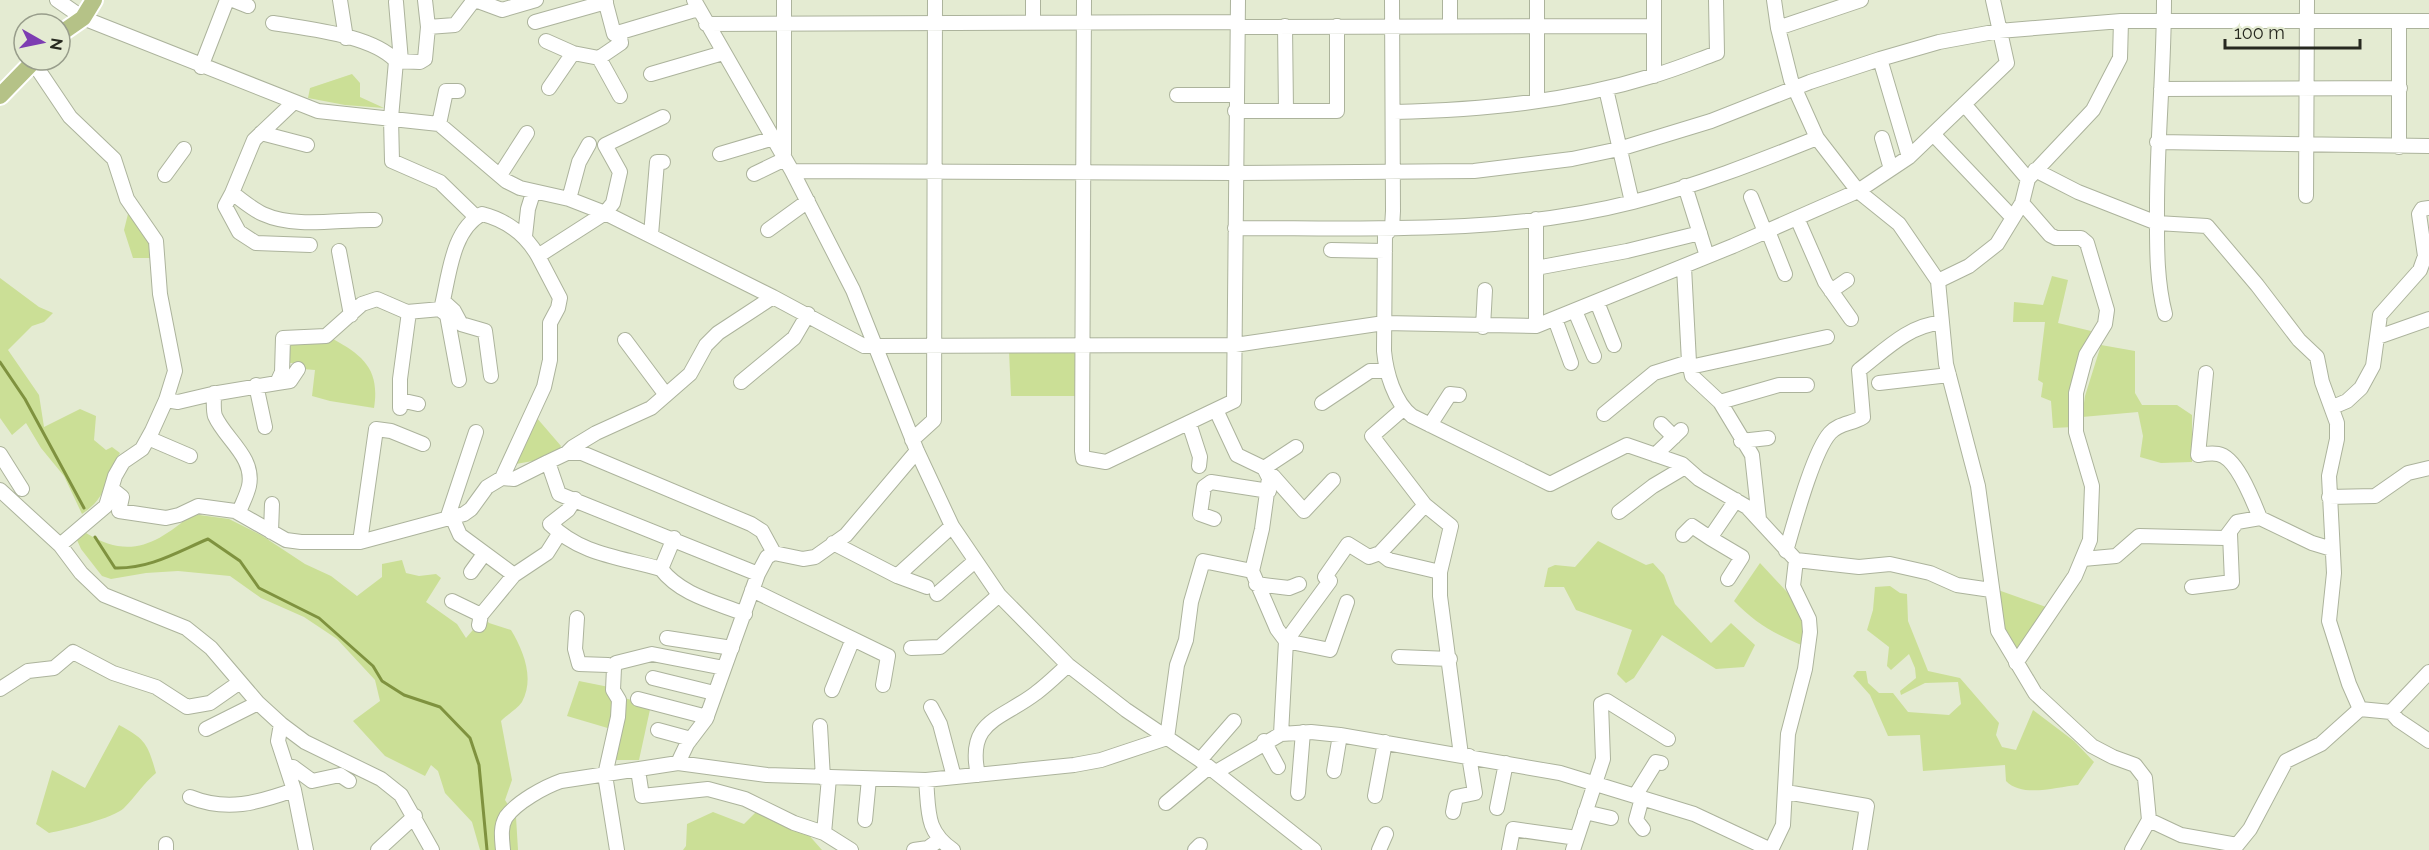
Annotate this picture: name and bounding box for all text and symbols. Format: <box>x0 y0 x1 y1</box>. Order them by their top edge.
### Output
north arrow <box>12 12 72 72</box>
scale bar <box>2225 12 2360 50</box>
text: 100 m <box>2234 22 2285 43</box>
text: N <box>46 37 67 52</box>

